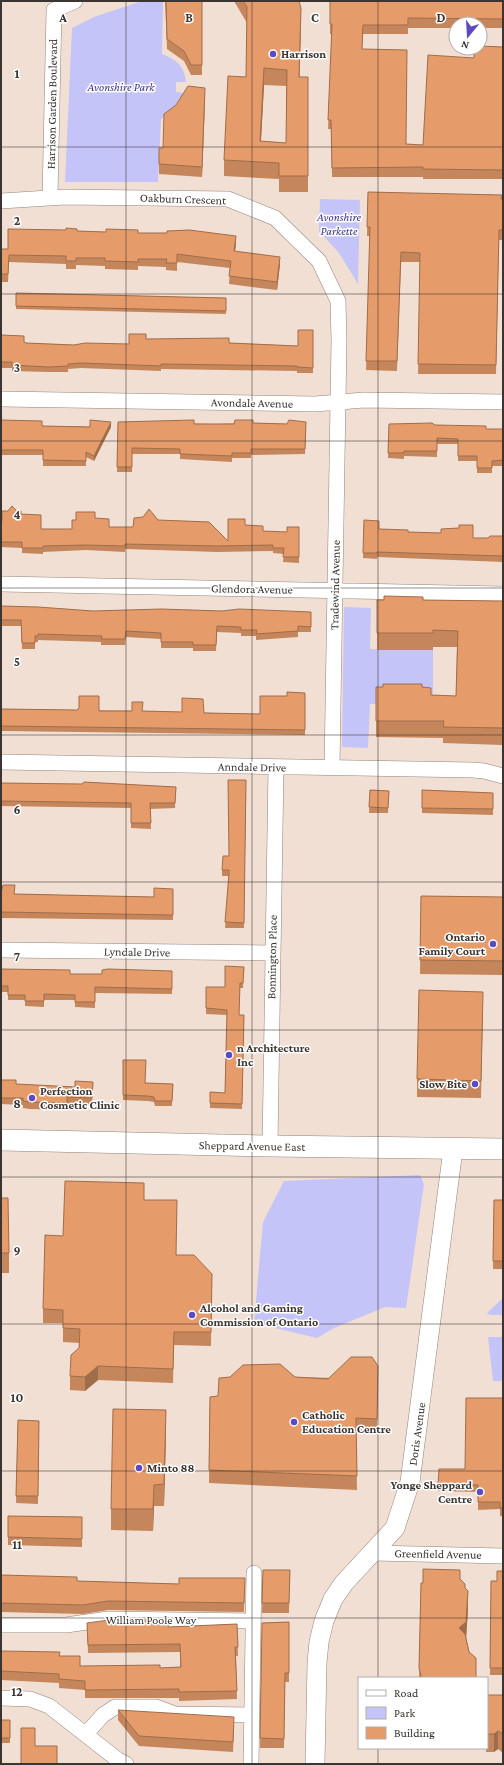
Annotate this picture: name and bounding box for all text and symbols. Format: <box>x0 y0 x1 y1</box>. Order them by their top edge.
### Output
text: A <box>58 10 67 25</box>
text: B <box>185 10 193 25</box>
text: C <box>311 10 319 25</box>
text: D <box>437 10 446 25</box>
north arrow <box>448 16 488 56</box>
street label: Harrison Garden Boulevard <box>44 38 60 169</box>
text: N <box>459 38 470 52</box>
place label: Harrison <box>281 47 326 61</box>
marker: Harrison <box>268 49 278 59</box>
text: 1 <box>15 66 20 81</box>
park label: Avonshire Park <box>86 80 155 94</box>
street label: Oakburn Crescent <box>140 190 227 208</box>
park label: Avonshire Parkette <box>316 210 361 238</box>
text: 2 <box>14 213 21 228</box>
text: 3 <box>14 360 20 375</box>
street label: Avondale Avenue <box>211 395 293 411</box>
text: 4 <box>13 507 21 522</box>
street label: Tradewind Avenue <box>327 540 343 630</box>
street label: Glendora Avenue <box>211 581 293 597</box>
text: 5 <box>14 654 20 669</box>
street label: Anndale Drive <box>218 759 286 775</box>
text: 6 <box>13 802 21 817</box>
street label: Bonnington Place <box>264 915 280 999</box>
place label: Ontario Family Court <box>419 930 486 958</box>
marker: Ontario Family Court <box>488 939 498 949</box>
street label: Lyndale Drive <box>104 944 170 960</box>
text: 7 <box>14 949 20 964</box>
place label: n Architecture Inc <box>237 1041 310 1069</box>
marker: n Architecture Inc <box>224 1050 234 1060</box>
place label: Slow Bite <box>419 1077 467 1091</box>
marker: Slow Bite <box>470 1079 480 1089</box>
place label: Perfection Cosmetic Clinic <box>40 1084 120 1112</box>
marker: Perfection Cosmetic Clinic <box>27 1093 37 1103</box>
text: 8 <box>13 1096 21 1111</box>
street label: Sheppard Avenue East <box>199 1138 306 1154</box>
text: 9 <box>13 1243 21 1258</box>
place label: Alcohol and Gaming Commission of Ontario <box>199 1301 318 1329</box>
marker: Alcohol and Gaming Commission of Ontario <box>187 1310 197 1320</box>
text: 10 <box>11 1390 23 1405</box>
street label: Doris Avenue <box>406 1402 428 1466</box>
place label: Catholic Education Centre <box>302 1408 391 1436</box>
marker: Catholic Education Centre <box>289 1417 299 1427</box>
place label: Minto 88 <box>147 1461 195 1475</box>
marker: Minto 88 <box>134 1463 144 1473</box>
place label: Yonge Sheppard Centre <box>390 1478 472 1506</box>
marker: Yonge Sheppard Centre <box>475 1487 485 1497</box>
text: 11 <box>12 1537 22 1552</box>
street label: Greenfield Avenue <box>394 1546 482 1562</box>
street label: William Poole Way <box>106 1613 197 1627</box>
legend <box>358 1677 488 1749</box>
text: 12 <box>11 1684 23 1699</box>
text: Road <box>394 1686 419 1700</box>
text: Park <box>394 1706 416 1720</box>
text: Building <box>394 1726 435 1740</box>

